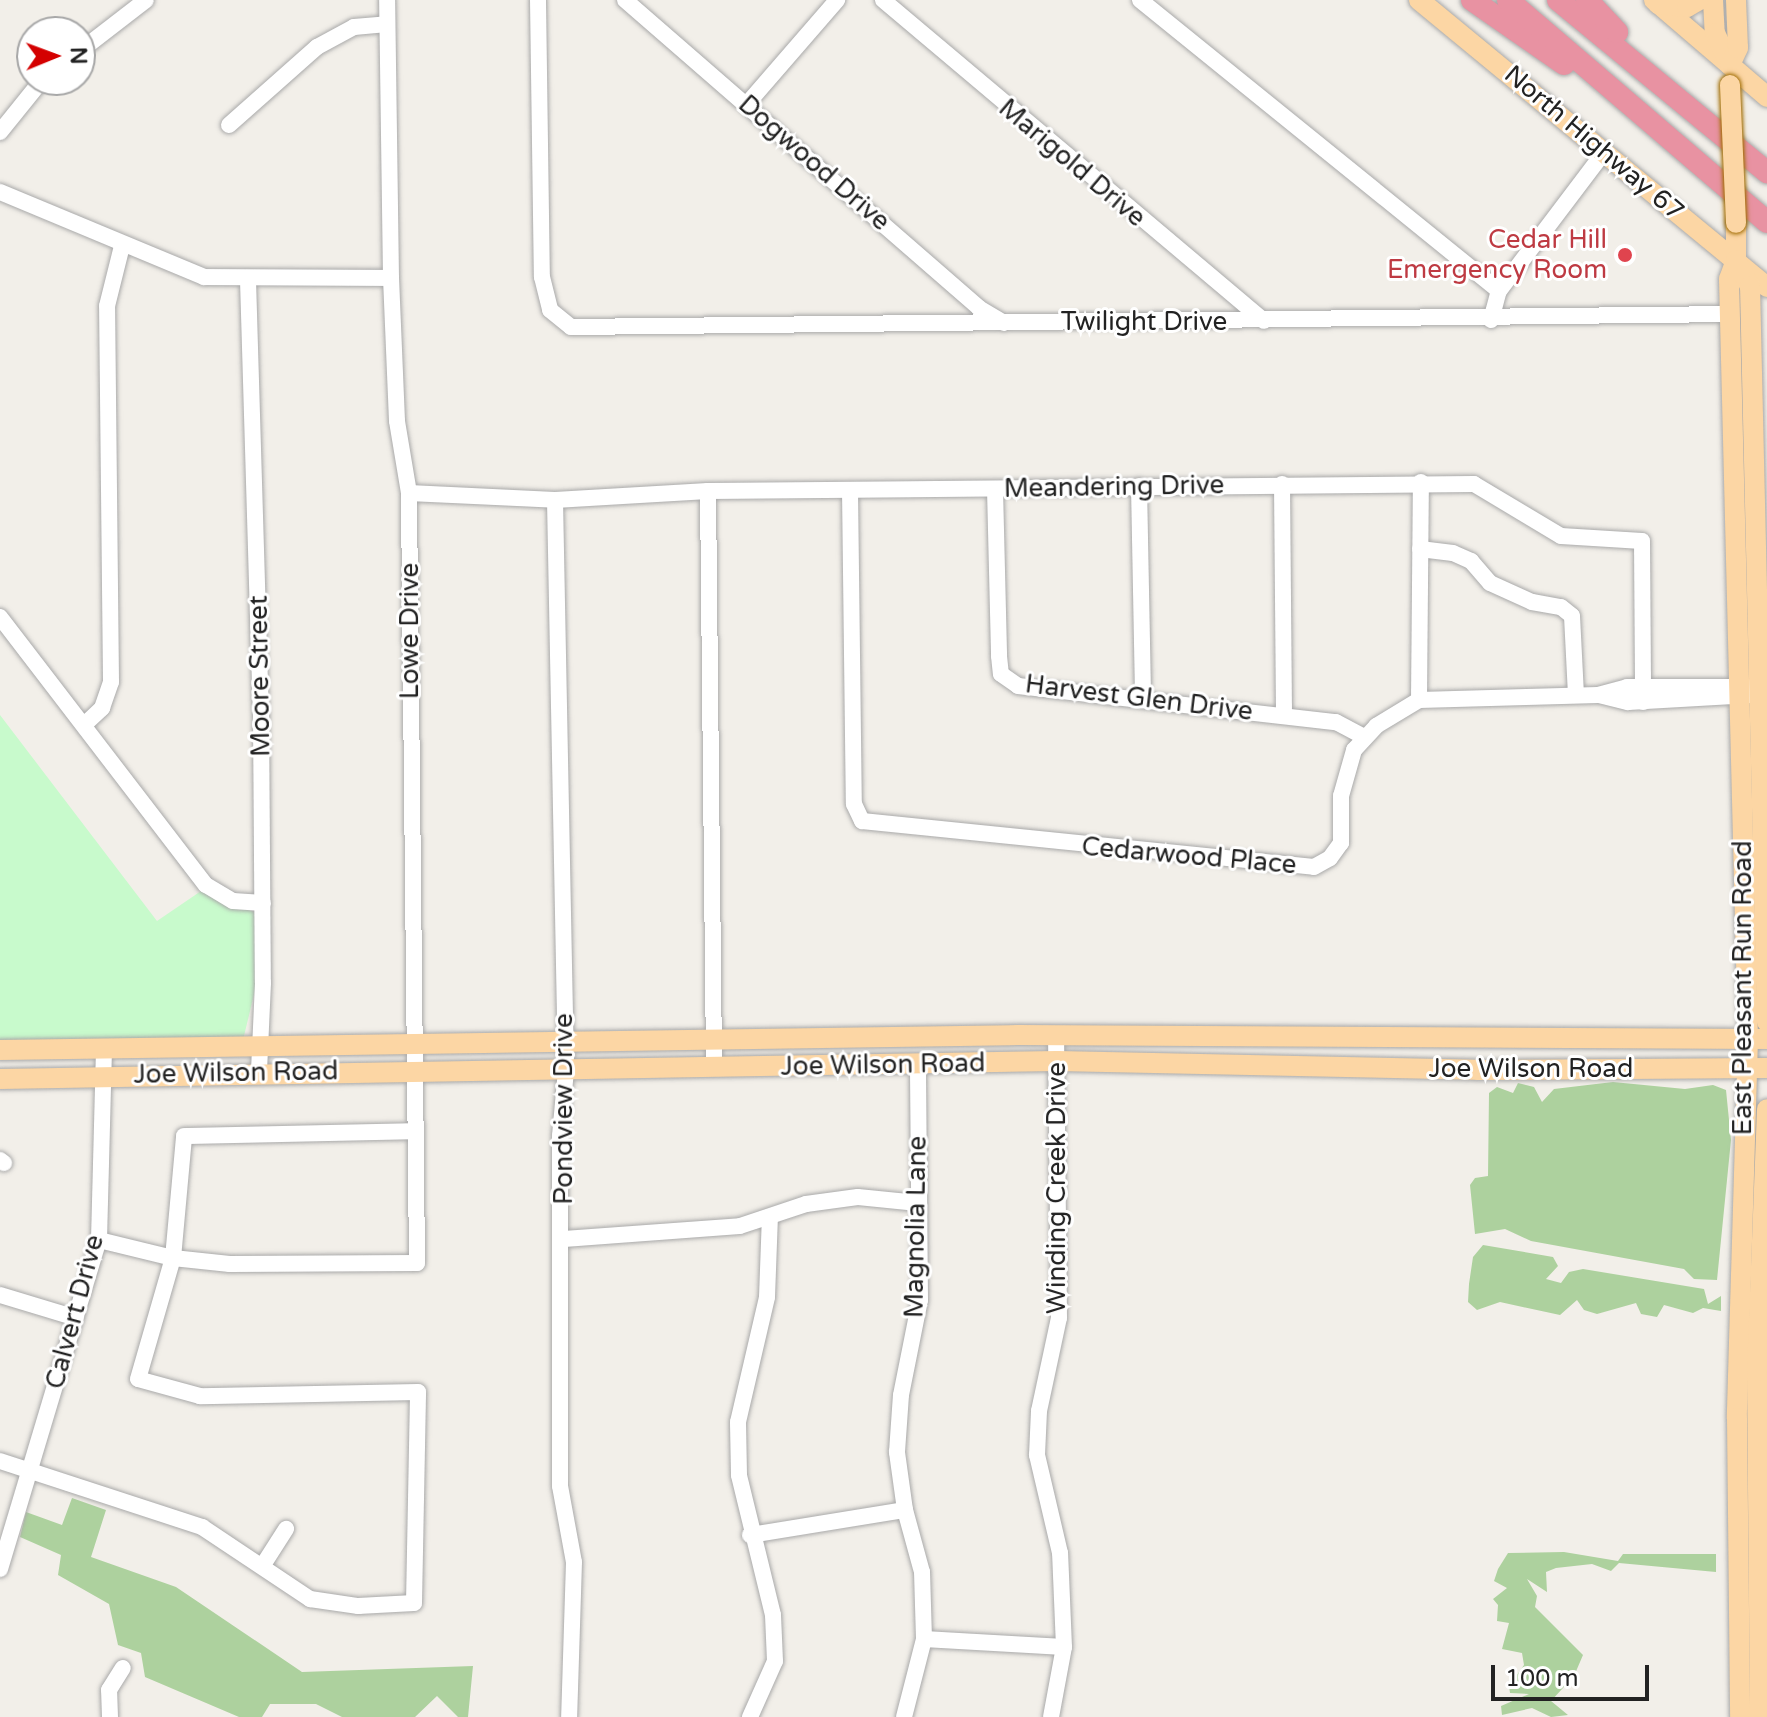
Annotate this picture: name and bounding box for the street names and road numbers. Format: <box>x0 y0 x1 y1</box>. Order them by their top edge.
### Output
street label: North Highway 67 <box>1498 59 1690 227</box>
street label: Dogwood Drive <box>732 89 896 237</box>
street label: Marigold Drive <box>992 93 1152 233</box>
street label: Twilight Drive <box>1061 306 1227 338</box>
street label: Meandering Drive <box>1003 469 1225 505</box>
street label: Lowe Drive <box>394 563 426 699</box>
street label: Moore Street <box>243 595 277 757</box>
street label: Harvest Glen Drive <box>1023 669 1255 727</box>
street label: Cedarwood Place <box>1080 831 1298 881</box>
street label: East Pleasant Run Road <box>1727 841 1759 1135</box>
street label: Pondview Drive <box>548 1013 580 1205</box>
street label: Joe Wilson Road <box>780 1048 986 1082</box>
street label: Joe Wilson Road <box>1429 1053 1633 1085</box>
street label: Joe Wilson Road <box>133 1056 339 1090</box>
street label: Winding Creek Drive <box>1041 1062 1073 1314</box>
street label: Magnolia Lane <box>899 1136 933 1318</box>
street label: Calvert Drive <box>39 1232 111 1392</box>

